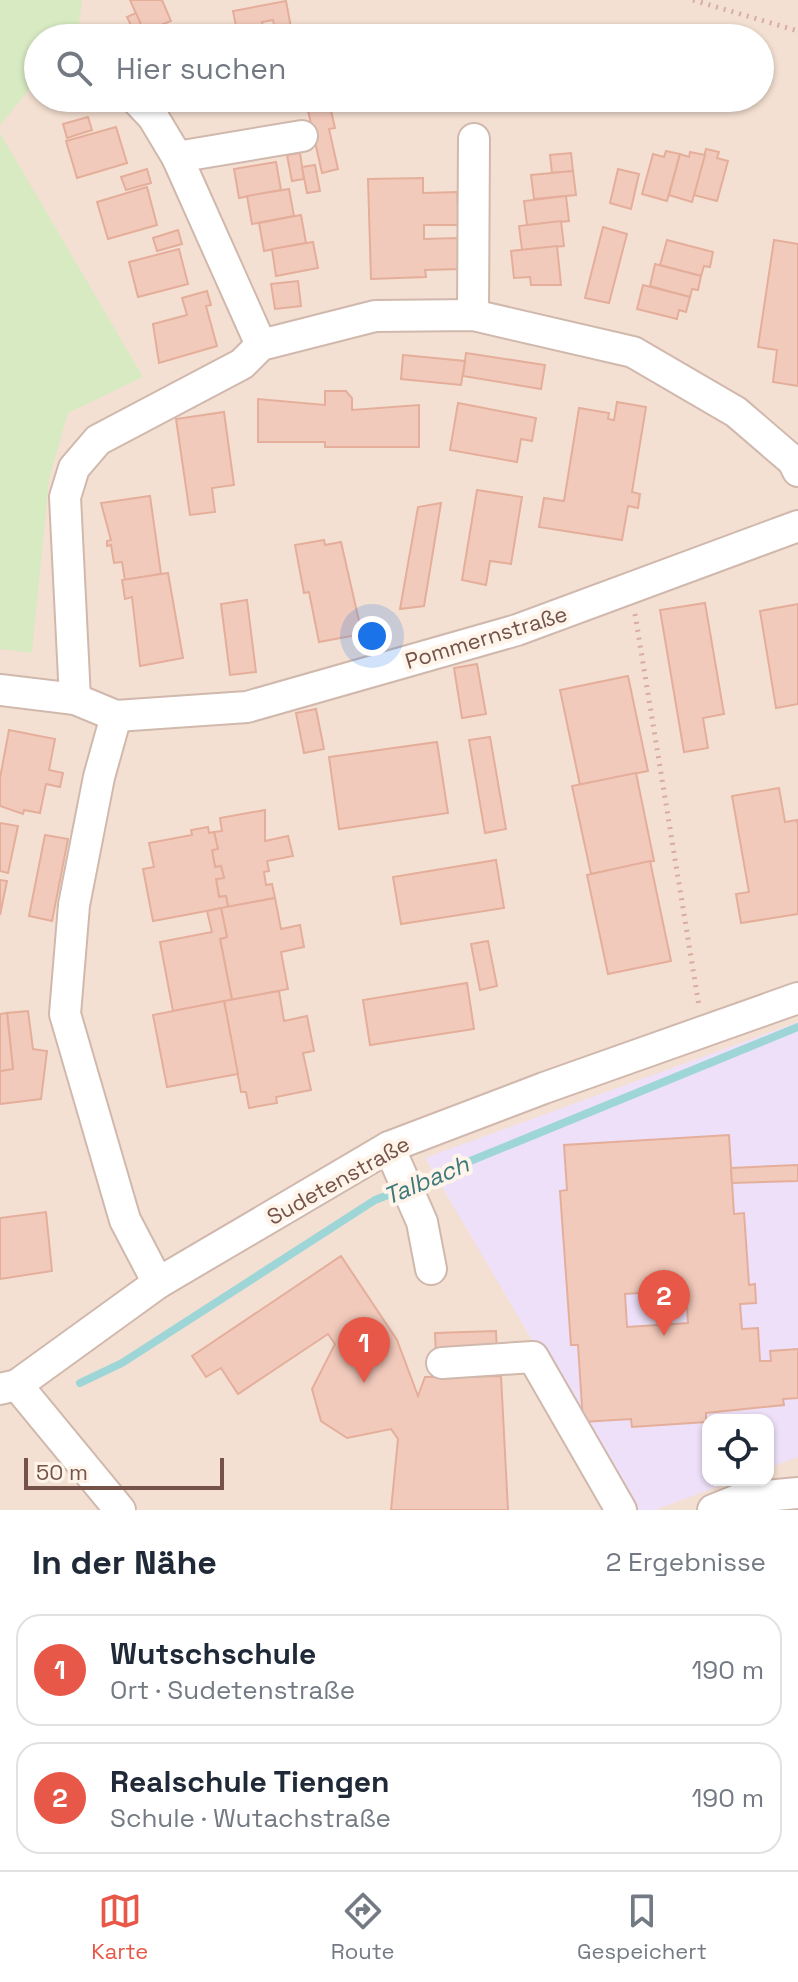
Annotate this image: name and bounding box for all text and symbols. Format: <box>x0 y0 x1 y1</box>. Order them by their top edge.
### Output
search box <box>24 24 774 112</box>
icon: search <box>52 46 96 90</box>
text: Hier suchen <box>116 49 286 88</box>
street label: Pommernstraße <box>402 599 570 675</box>
your location <box>352 616 392 656</box>
street label: Sudetenstraße <box>262 1129 414 1231</box>
water label: Talbach <box>379 1148 475 1212</box>
pin: 2 <box>638 1270 690 1336</box>
pin: 1 <box>338 1317 390 1383</box>
map controls <box>702 1414 774 1486</box>
button: locate <box>702 1414 774 1486</box>
scale bar <box>24 1454 224 1490</box>
text: 50 m <box>36 1458 88 1486</box>
text: In der Nähe <box>32 1541 217 1584</box>
text: 2 Ergebnisse <box>606 1545 766 1579</box>
text: Wutschschule <box>110 1634 316 1673</box>
text: 1 <box>54 1653 66 1687</box>
text: 190 m <box>692 1653 764 1687</box>
text: Ort · Sudetenstraße <box>110 1673 355 1707</box>
text: Realschule Tiengen <box>110 1762 390 1801</box>
text: 2 <box>52 1781 68 1815</box>
text: 190 m <box>692 1781 764 1815</box>
text: Schule · Wutachstraße <box>110 1801 391 1835</box>
tab: Karte <box>91 1889 148 1965</box>
tab: Route <box>331 1889 395 1965</box>
tab: Gespeichert <box>577 1889 707 1965</box>

